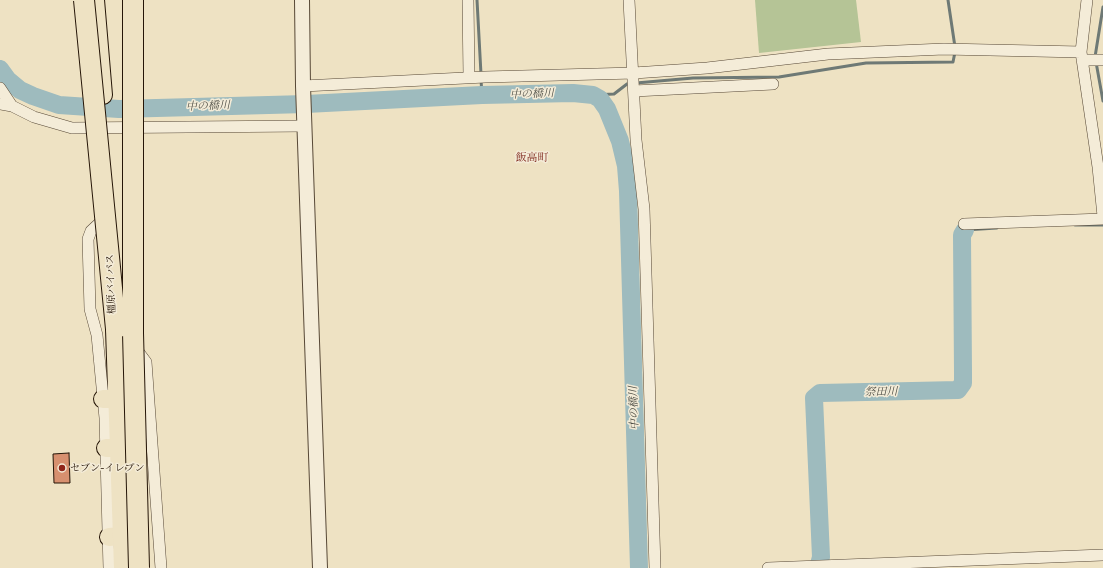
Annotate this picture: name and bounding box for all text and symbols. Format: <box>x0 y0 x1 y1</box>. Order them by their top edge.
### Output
water label: 中の橋川 <box>510 87 554 101</box>
water label: 中の橋川 <box>186 99 230 113</box>
district label: 飯高町 <box>516 151 548 165</box>
street label: 橿原バイパス <box>104 254 118 314</box>
water label: 祭田川 <box>864 385 898 399</box>
water label: 中の橋川 <box>627 386 641 430</box>
place label: セブン-イレブン <box>70 462 145 474</box>
marker: セブン-イレブン <box>57 463 67 473</box>

